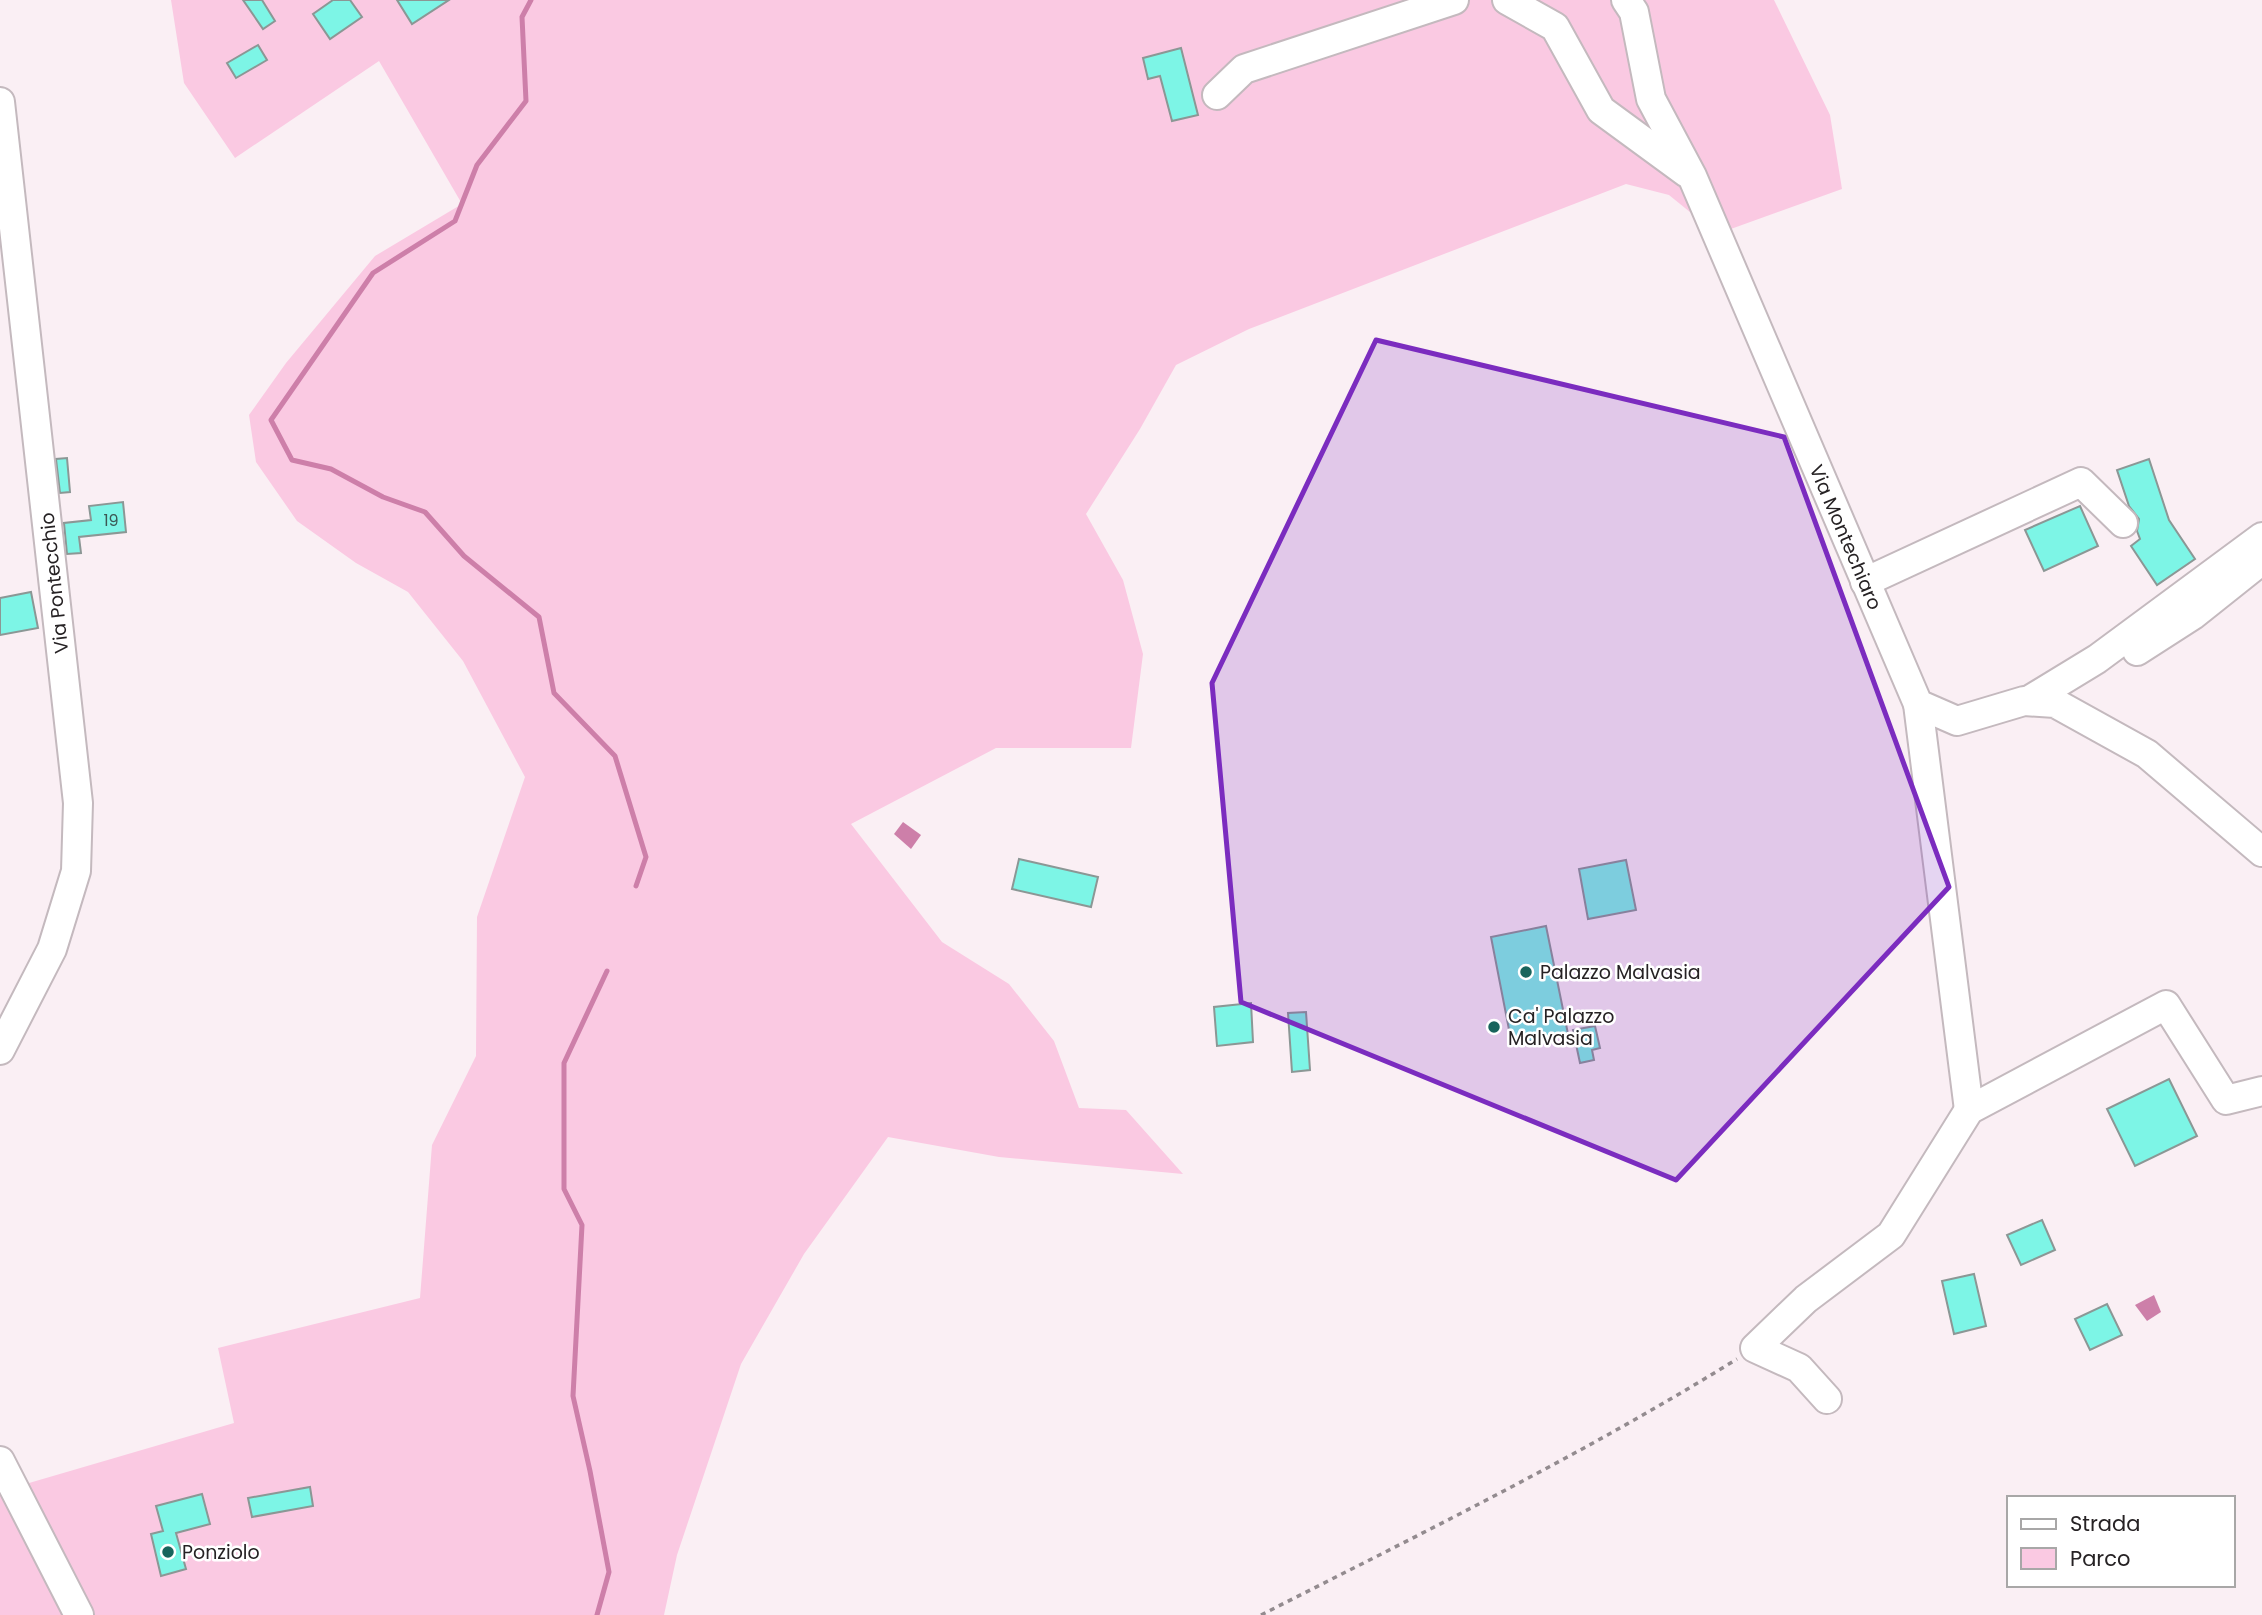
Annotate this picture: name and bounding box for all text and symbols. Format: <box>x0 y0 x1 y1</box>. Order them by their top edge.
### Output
street label: Via Montechiaro <box>1803 460 1888 614</box>
house number: 19 <box>103 509 119 532</box>
street label: Via Pontecchio <box>34 511 75 655</box>
place label: Palazzo Malvasia <box>1540 959 1701 986</box>
marker: Palazzo Malvasia <box>1518 964 1534 980</box>
place label: Ca' Palazzo Malvasia <box>1508 1003 1614 1052</box>
marker: Ca' Palazzo Malvasia <box>1486 1019 1502 1035</box>
legend <box>2007 1496 2234 1587</box>
text: Strada <box>2070 1509 2140 1538</box>
place label: Ponziolo <box>182 1539 260 1566</box>
marker: Ponziolo <box>160 1544 176 1560</box>
text: Parco <box>2070 1544 2130 1573</box>

